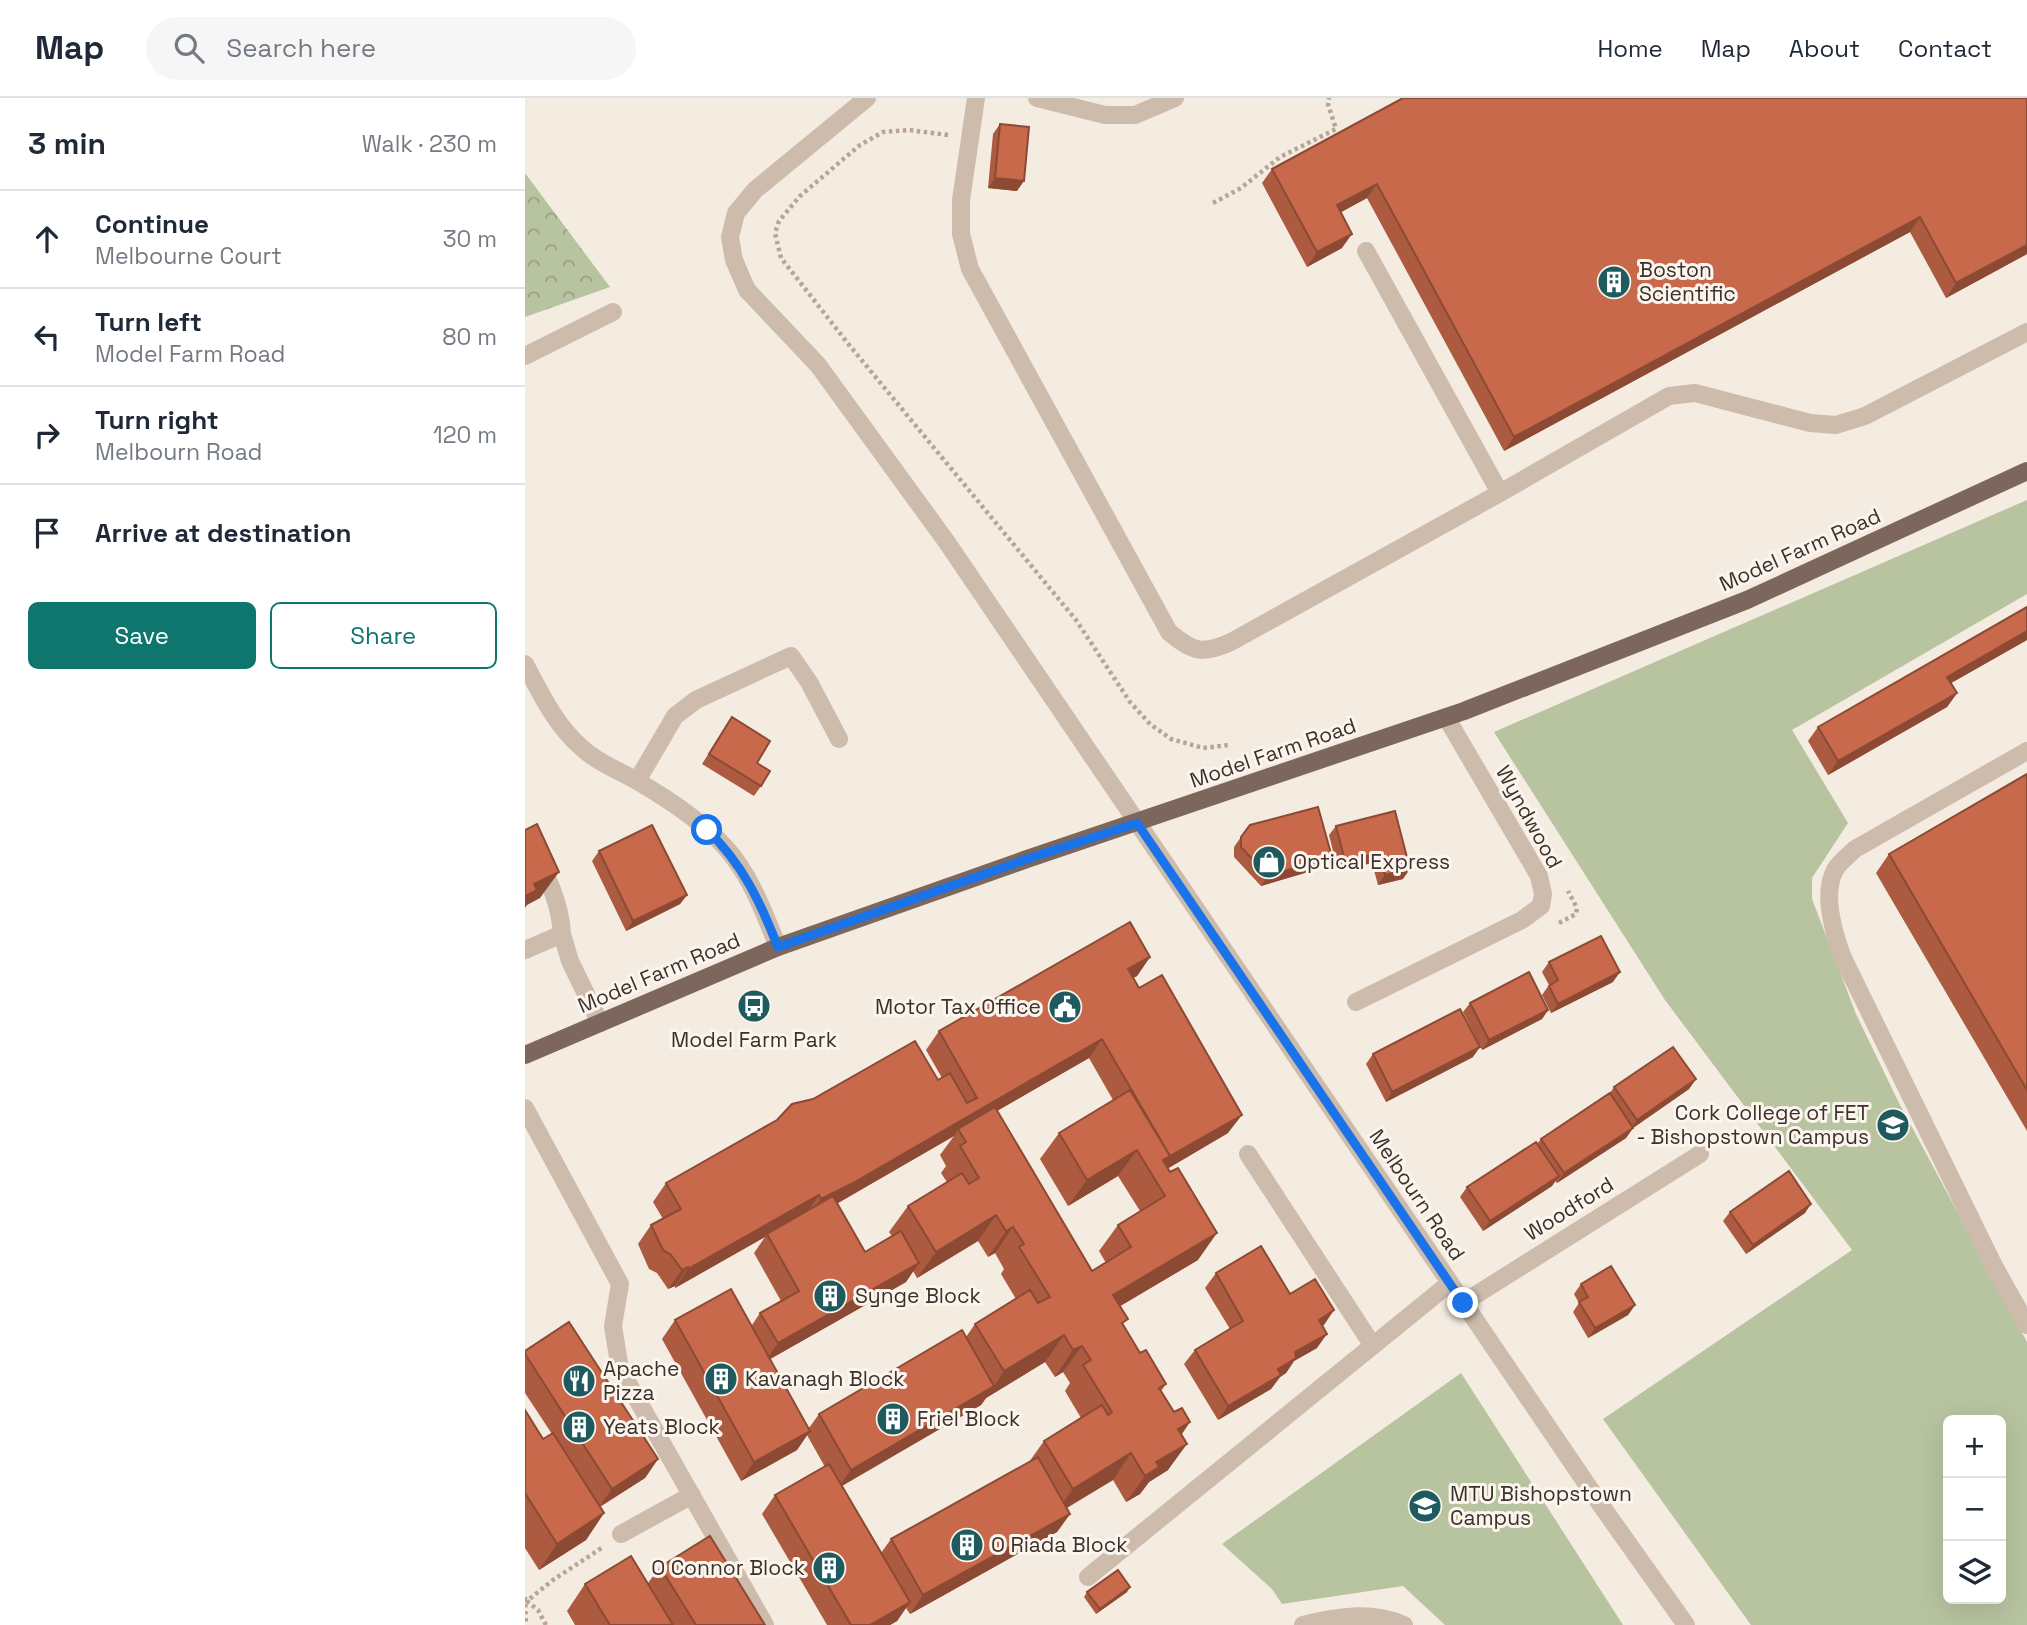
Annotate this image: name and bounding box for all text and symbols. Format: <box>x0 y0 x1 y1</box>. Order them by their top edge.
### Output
search box <box>146 17 636 80</box>
text: Map <box>35 27 104 69</box>
icon: search <box>170 29 208 67</box>
text: Search here <box>226 31 376 65</box>
text: Home <box>1597 33 1663 64</box>
text: Map <box>1701 33 1751 64</box>
text: About <box>1789 33 1860 64</box>
text: Contact <box>1898 33 1992 64</box>
text: 3 min <box>28 124 106 163</box>
text: Walk · 230 m <box>362 129 497 159</box>
text: Continue <box>95 207 209 241</box>
icon: ahead <box>28 220 66 258</box>
text: 30 m <box>443 224 497 254</box>
text: Melbourne Court <box>95 241 282 271</box>
place label: Boston Scientific <box>1639 256 1736 307</box>
building icon: Boston Scientific <box>1595 263 1633 301</box>
text: Turn left <box>95 305 202 339</box>
icon: left <box>28 318 66 356</box>
text: 80 m <box>442 322 497 352</box>
text: Model Farm Road <box>95 339 285 369</box>
text: Turn right <box>95 403 219 437</box>
icon: right <box>28 416 66 454</box>
text: 120 m <box>433 420 497 450</box>
text: Melbourn Road <box>95 437 262 467</box>
street label: Model Farm Road <box>1715 502 1885 597</box>
icon: arrive <box>28 514 66 552</box>
text: Arrive at destination <box>95 516 352 550</box>
button: Save <box>28 602 256 669</box>
button: Share <box>270 602 497 669</box>
street label: Model Farm Road <box>1186 711 1359 794</box>
street label: Wyndwood <box>1490 761 1569 873</box>
route start <box>691 814 722 845</box>
shop icon: Optical Express <box>1250 843 1288 881</box>
place label: Optical Express <box>1293 848 1450 875</box>
street label: Model Farm Road <box>574 926 744 1019</box>
bus stop icon: Model Farm Park <box>735 987 773 1025</box>
public building icon: Motor Tax Office <box>1046 988 1084 1026</box>
place label: Motor Tax Office <box>875 993 1041 1020</box>
place label: Model Farm Park <box>671 1026 837 1053</box>
place label: Cork College of FET - Bishopstown Campus <box>1636 1099 1869 1150</box>
school or university icon: Cork College of FET - Bishopstown Campus <box>1874 1106 1912 1144</box>
street label: Melbourn Road <box>1363 1124 1471 1266</box>
street label: Woodford <box>1519 1171 1618 1247</box>
building icon: Synge Block <box>811 1277 849 1315</box>
place label: Synge Block <box>855 1282 981 1309</box>
route end <box>1447 1287 1478 1318</box>
place label: Apache Pizza <box>603 1355 679 1406</box>
building icon: Kavanagh Block <box>702 1360 740 1398</box>
restaurant icon: Apache Pizza <box>560 1362 598 1400</box>
place label: Kavanagh Block <box>745 1365 905 1392</box>
building icon: Friel Block <box>874 1400 912 1438</box>
place label: Friel Block <box>917 1405 1020 1432</box>
building icon: Yeats Block <box>560 1408 598 1446</box>
place label: Yeats Block <box>603 1413 720 1440</box>
map controls <box>1943 1415 2006 1604</box>
button: + <box>1943 1415 2006 1478</box>
button: − <box>1943 1478 2006 1541</box>
place label: MTU Bishopstown Campus <box>1450 1480 1632 1531</box>
school or university icon: MTU Bishopstown Campus <box>1406 1487 1444 1525</box>
building icon: O Riada Block <box>948 1526 986 1564</box>
place label: O Riada Block <box>991 1531 1128 1558</box>
button: layers <box>1943 1541 2006 1604</box>
building icon: O Connor Block <box>810 1549 848 1587</box>
place label: O Connor Block <box>651 1554 805 1581</box>

